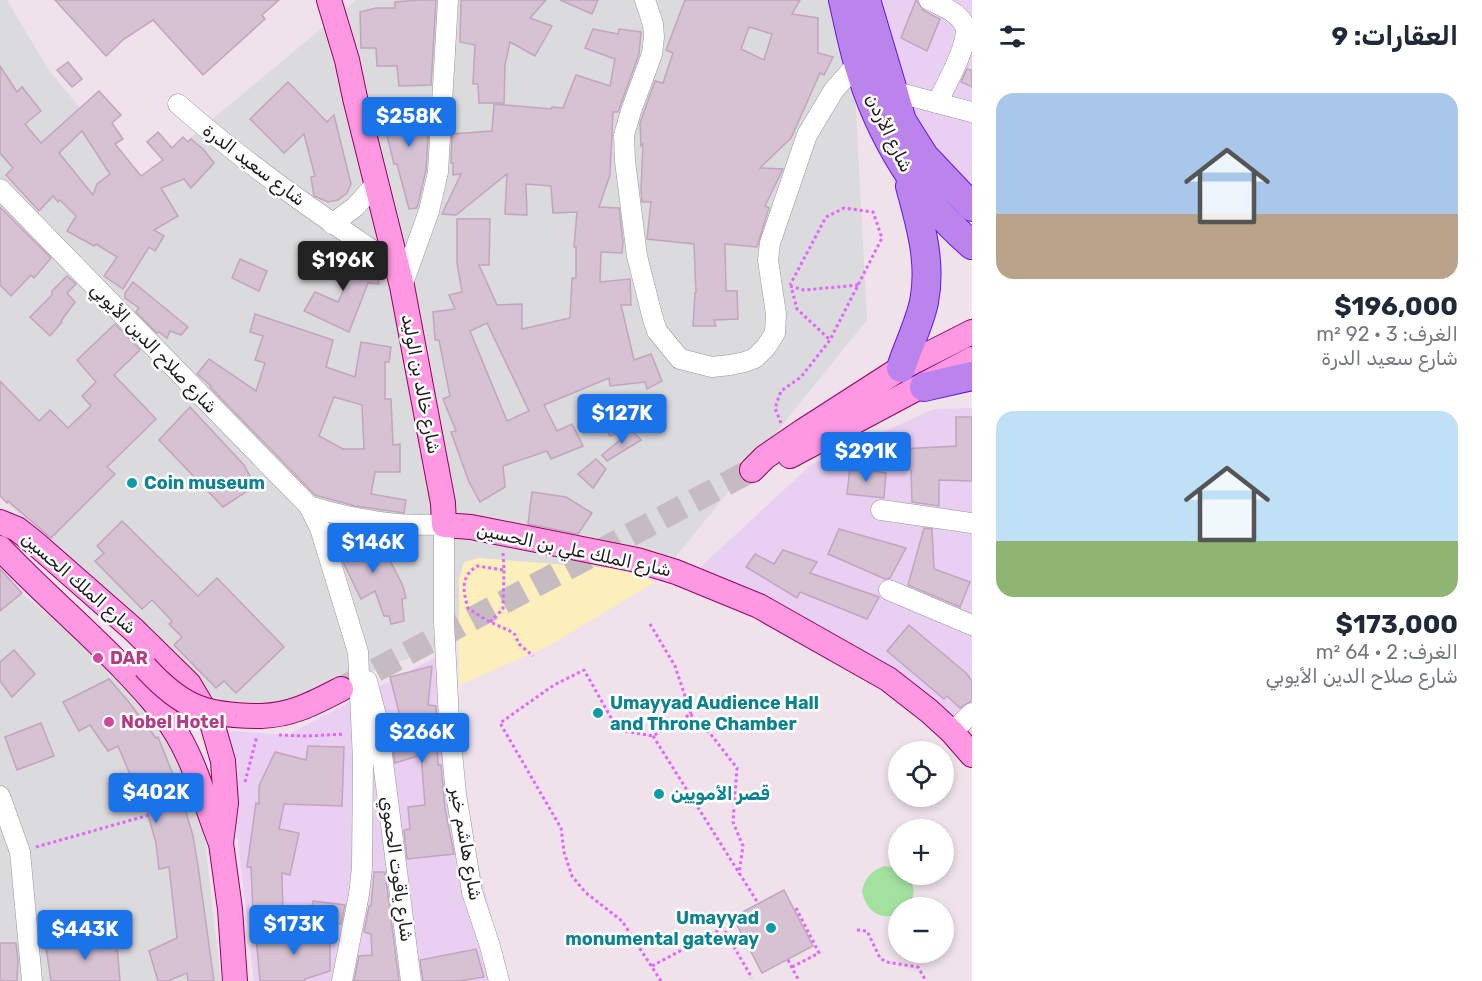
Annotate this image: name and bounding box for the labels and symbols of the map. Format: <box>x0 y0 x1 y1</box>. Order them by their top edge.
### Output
street label: شارع الأردن <box>860 90 917 176</box>
pin: $258K <box>367 97 451 148</box>
street label: شارع سعيد الدرة <box>198 119 310 212</box>
pin: $196K <box>301 241 385 292</box>
street label: شارع صلاح الدين الأيوبي <box>84 278 222 419</box>
street label: شارع خالد بن الوليد <box>396 312 445 456</box>
pin: $127K <box>580 394 664 445</box>
pin: $291K <box>824 432 908 483</box>
place label: Coin museum <box>144 472 265 494</box>
marker: Coin museum <box>125 476 139 490</box>
street label: شارع الملك علي بن الحسين <box>474 519 673 583</box>
pin: $146K <box>331 523 415 574</box>
street label: شارع الملك الحسين <box>16 527 141 640</box>
place label: DAR <box>110 647 148 669</box>
marker: DAR <box>91 651 105 665</box>
place label: Umayyad Audience Hall and Throne Chamber <box>610 692 819 735</box>
marker: Umayyad Audience Hall and Throne Chamber <box>591 706 605 720</box>
place label: Nobel Hotel <box>121 711 225 733</box>
pin: $266K <box>380 713 464 764</box>
marker: Nobel Hotel <box>102 715 116 729</box>
pin: $402K <box>114 773 198 824</box>
place label: قصر الأمويين <box>671 783 770 805</box>
street label: شارع هاشم خير <box>444 785 487 903</box>
marker: قصر الأمويين <box>652 787 666 801</box>
street label: شارع ياقوت الحموي <box>375 795 418 943</box>
pin: $173K <box>252 905 336 956</box>
place label: Umayyad monumental gateway <box>565 907 759 950</box>
pin: $443K <box>43 910 127 961</box>
marker: Umayyad monumental gateway <box>764 921 778 935</box>

